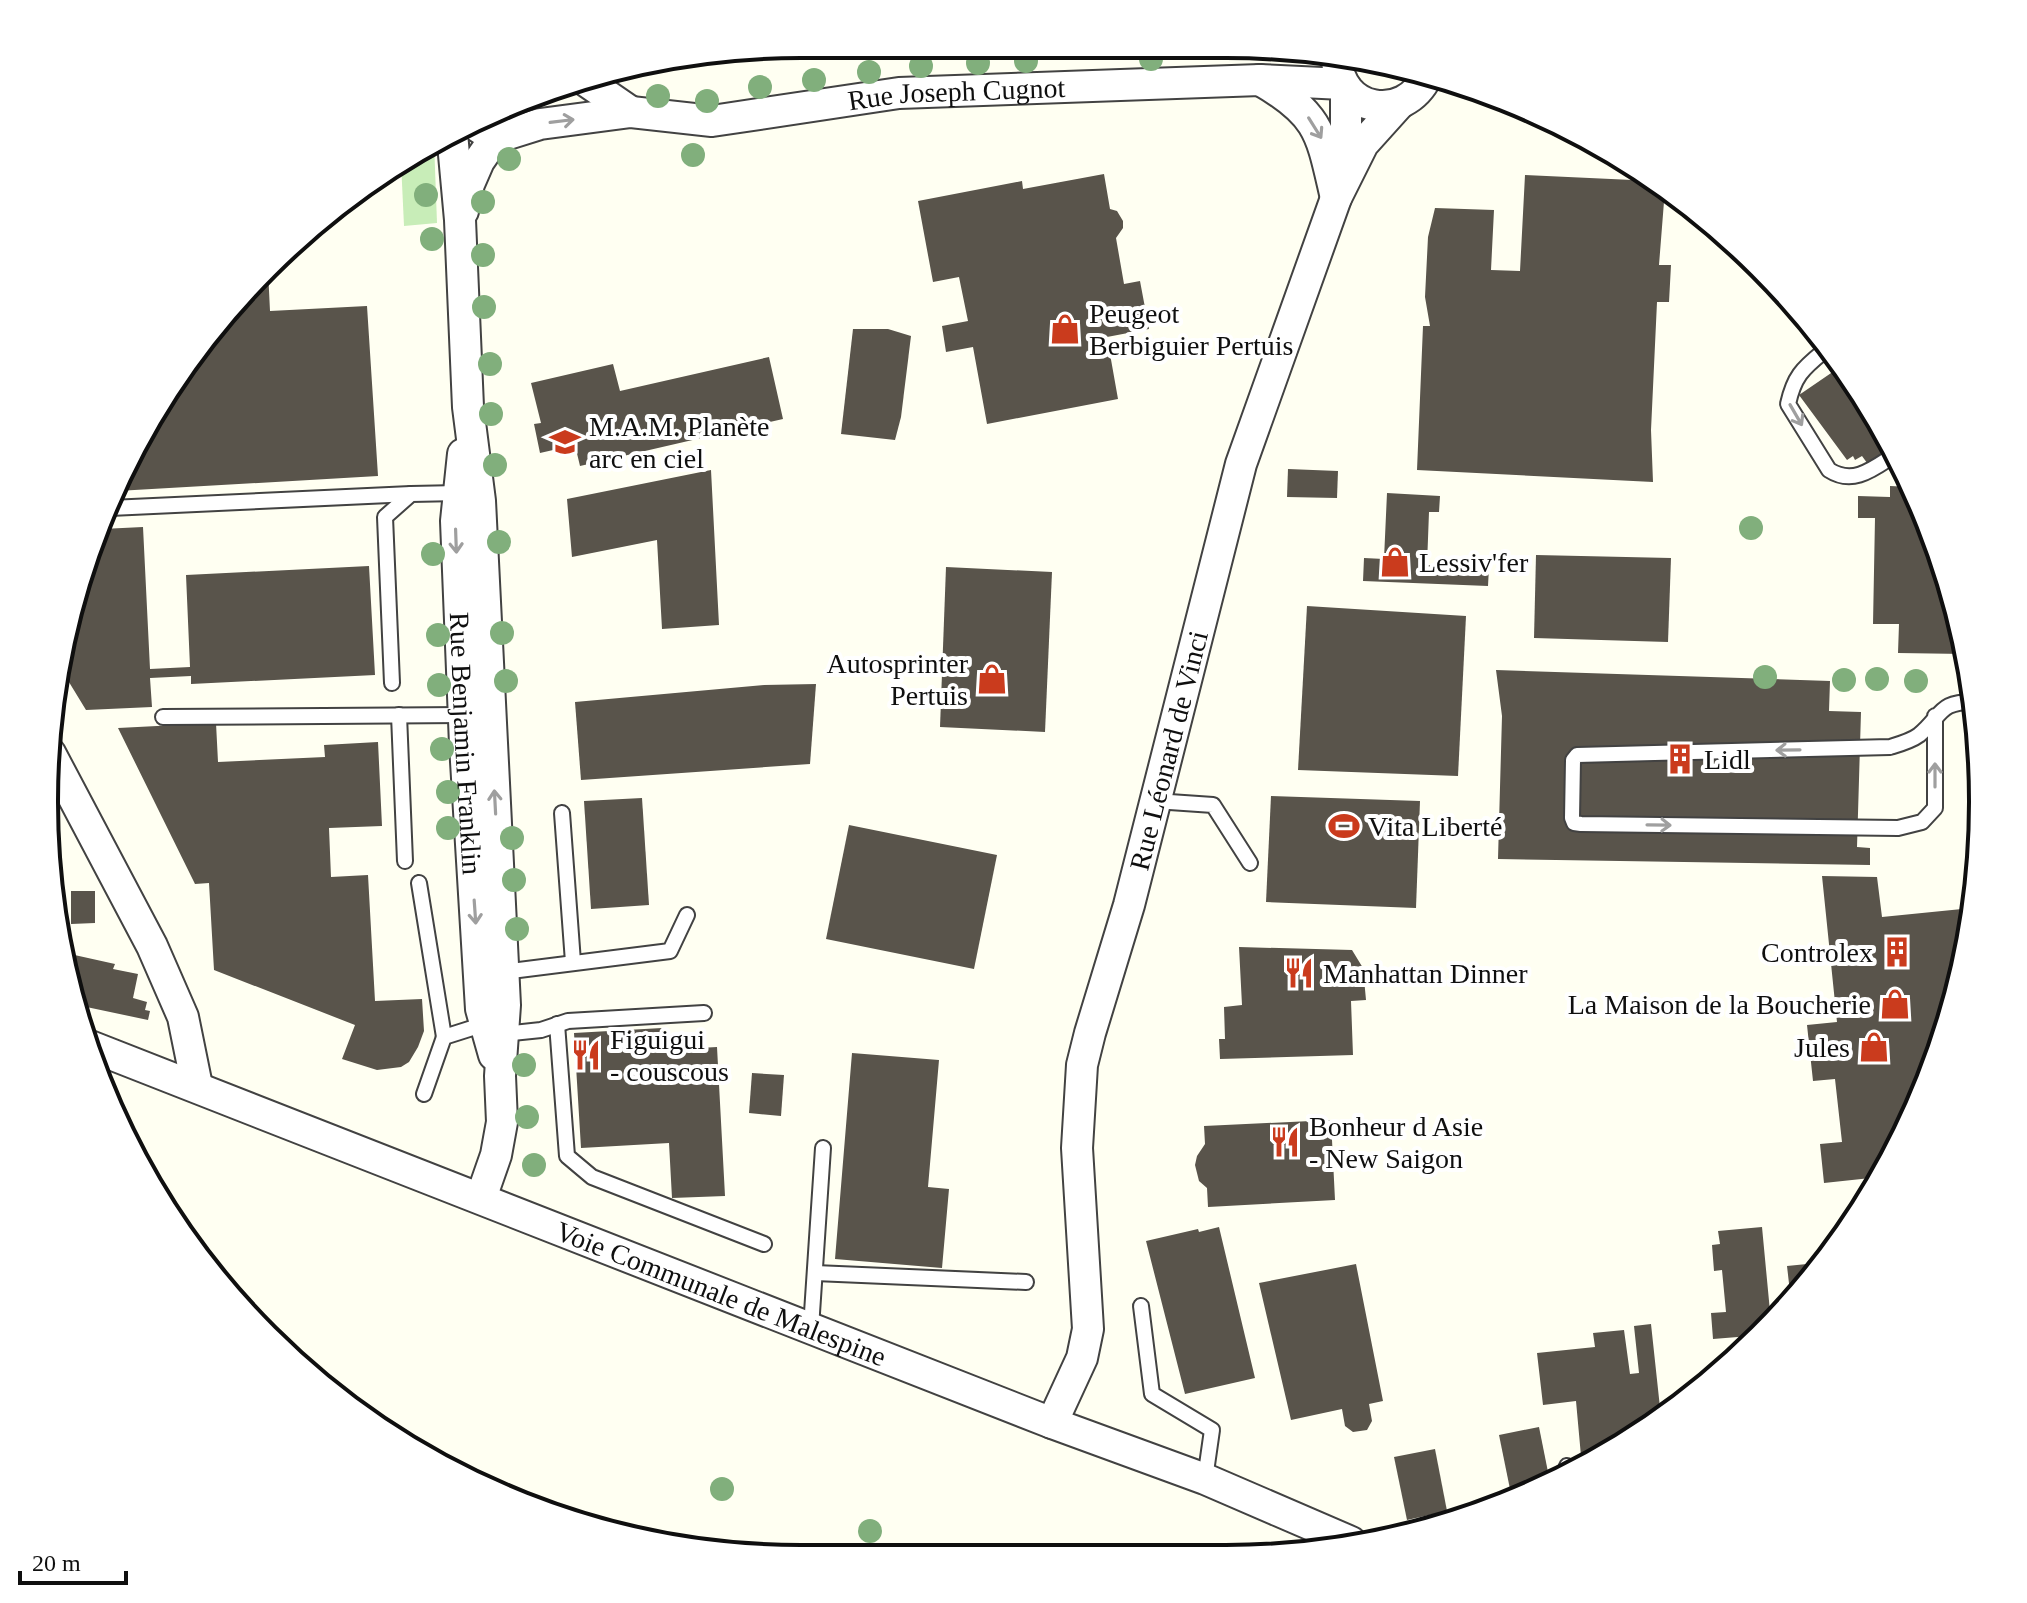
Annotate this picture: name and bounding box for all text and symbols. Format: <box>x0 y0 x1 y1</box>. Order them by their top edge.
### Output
street label: Rue Joseph Cugnot <box>846 72 1066 116</box>
one-way arrow <box>549 113 574 128</box>
one-way arrow <box>1307 116 1323 139</box>
place label: Peugeot Berbiguier Pertuis <box>1089 298 1294 361</box>
shop icon: Peugeot Berbiguier Pertuis <box>1048 312 1082 346</box>
one-way arrow <box>1788 403 1804 426</box>
place label: M.A.M. Planète arc en ciel <box>589 411 769 474</box>
school or university icon: M.A.M. Planète arc en ciel <box>548 425 582 459</box>
one-way arrow <box>449 527 464 554</box>
shop icon: Lessiv'fer <box>1378 545 1412 579</box>
place label: Lessiv'fer <box>1419 547 1529 578</box>
street label: Rue Benjamin Franklin <box>444 611 488 876</box>
street label: Rue Léonard de Vinci <box>1123 627 1214 874</box>
place label: Autosprinter Pertuis <box>826 648 969 711</box>
shop icon: Autosprinter Pertuis <box>975 662 1009 696</box>
building icon: Lidl <box>1663 742 1697 776</box>
one-way arrow <box>1775 742 1802 758</box>
place label: Lidl <box>1704 744 1751 775</box>
one-way arrow <box>1927 762 1943 789</box>
one-way arrow <box>488 789 503 816</box>
sports icon: Vita Liberté <box>1327 809 1361 843</box>
place label: Vita Liberté <box>1368 811 1502 842</box>
one-way arrow <box>1645 817 1672 833</box>
one-way arrow <box>468 898 483 925</box>
building icon: Controlex <box>1880 935 1914 969</box>
place label: Controlex <box>1761 937 1873 968</box>
restaurant icon: Manhattan Dinner <box>1282 956 1316 990</box>
place label: Manhattan Dinner <box>1323 958 1528 989</box>
shop icon: La Maison de la Boucherie <box>1878 987 1912 1021</box>
place label: La Maison de la Boucherie <box>1568 989 1871 1020</box>
place label: Figuigui - couscous <box>610 1024 729 1087</box>
shop icon: Jules <box>1857 1030 1891 1064</box>
place label: Jules <box>1794 1032 1850 1063</box>
restaurant icon: Figuigui - couscous <box>569 1038 603 1072</box>
place label: Bonheur d Asie - New Saigon <box>1309 1111 1483 1174</box>
restaurant icon: Bonheur d Asie - New Saigon <box>1268 1125 1302 1159</box>
street label: Voie Communale de Malespine <box>552 1215 891 1372</box>
scale bar <box>20 1535 126 1585</box>
text: 20 m <box>32 1550 81 1576</box>

